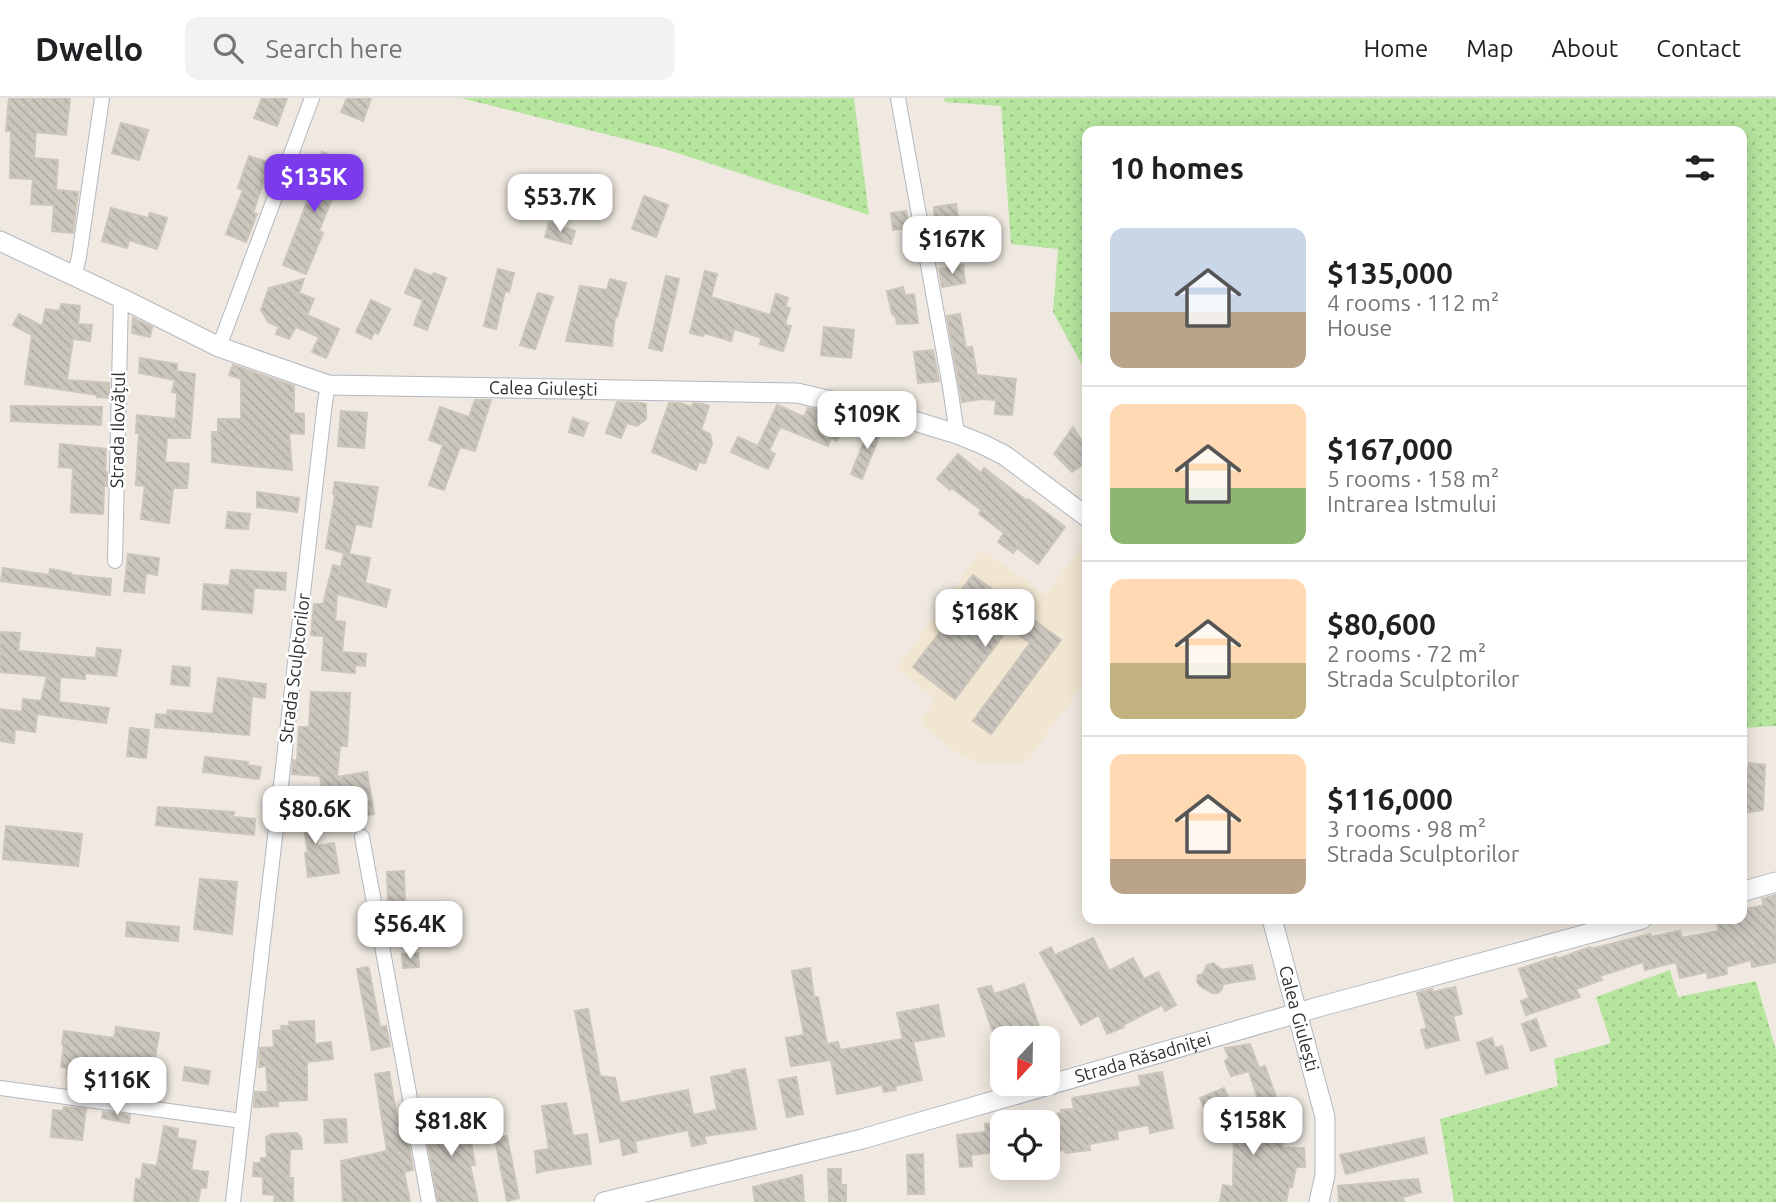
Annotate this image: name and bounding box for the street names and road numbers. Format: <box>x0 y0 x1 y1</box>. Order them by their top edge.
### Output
street label: Strada Ilovățul <box>106 371 128 488</box>
street label: Calea Giulești <box>489 377 598 399</box>
street label: Strada Sculptorilor <box>275 592 313 744</box>
street label: Calea Giulești <box>1276 963 1323 1073</box>
street label: Strada Răsadniței <box>1072 1028 1213 1086</box>

